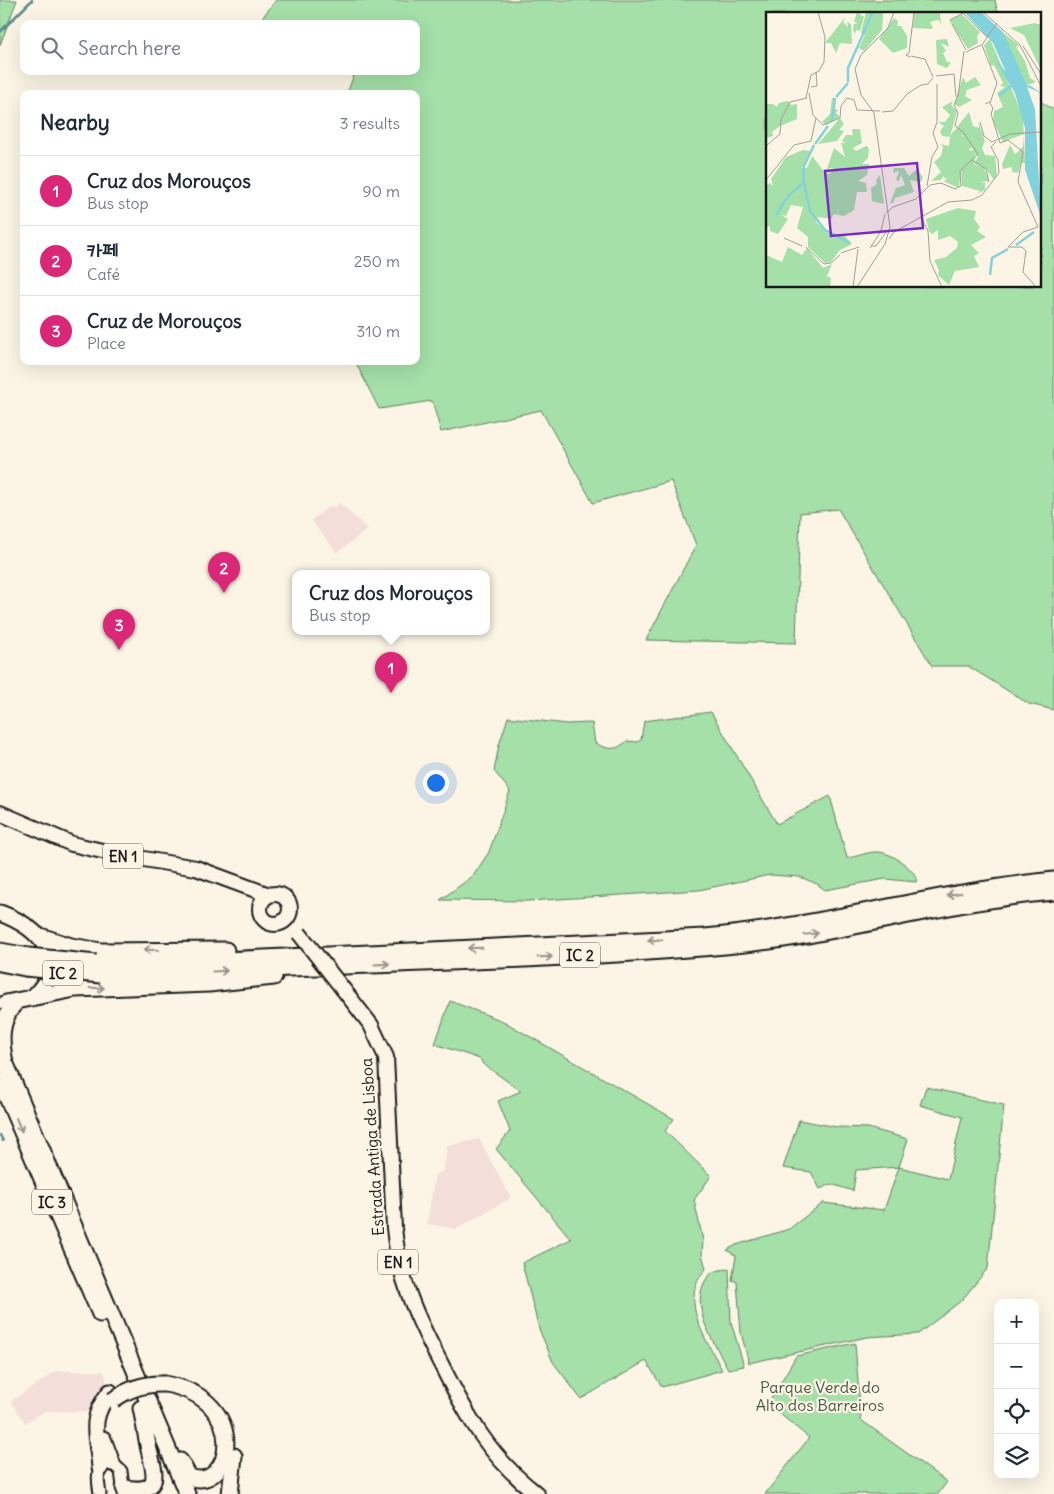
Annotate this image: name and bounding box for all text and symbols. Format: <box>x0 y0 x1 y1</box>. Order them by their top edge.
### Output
inset map <box>766 12 1042 288</box>
search box <box>20 20 420 75</box>
icon: search <box>38 34 66 62</box>
text: Search here <box>78 36 181 60</box>
text: Nearby <box>40 109 110 136</box>
text: 3 results <box>340 113 400 133</box>
text: Cruz dos Morouços <box>87 169 251 193</box>
text: 1 <box>53 181 59 201</box>
text: 90 m <box>362 181 400 201</box>
text: Bus stop <box>87 193 149 213</box>
text: 카페 <box>87 238 118 262</box>
text: 2 <box>52 251 60 271</box>
text: 250 m <box>354 251 400 271</box>
text: Café <box>87 264 120 284</box>
text: Cruz de Morouços <box>87 309 242 333</box>
text: 3 <box>51 321 61 341</box>
text: 310 m <box>356 321 400 341</box>
text: Place <box>87 333 126 353</box>
pin: 2 <box>208 552 240 593</box>
popup <box>292 570 490 635</box>
text: Cruz dos Morouços <box>309 581 473 605</box>
text: Bus stop <box>309 605 371 625</box>
pin: 3 <box>103 609 135 650</box>
pin: 1 <box>375 652 407 693</box>
your location <box>423 770 449 796</box>
road number: EN 1 <box>103 844 143 868</box>
one-way arrow <box>946 890 962 900</box>
one-way arrow <box>803 929 819 939</box>
one-way arrow <box>647 935 663 944</box>
road number: IC 2 <box>560 942 600 968</box>
one-way arrow <box>468 943 484 952</box>
one-way arrow <box>143 945 160 955</box>
one-way arrow <box>536 952 552 962</box>
road number: IC 2 <box>43 960 83 986</box>
one-way arrow <box>374 960 390 969</box>
one-way arrow <box>212 966 228 975</box>
one-way arrow <box>89 983 105 993</box>
street label: Estrada Antiga de Lisboa <box>356 1057 388 1237</box>
one-way arrow <box>15 1117 25 1132</box>
road number: IC 3 <box>32 1190 72 1214</box>
road number: EN 1 <box>378 1250 418 1274</box>
map controls <box>994 1299 1039 1479</box>
button: + <box>994 1299 1039 1344</box>
button: − <box>994 1344 1039 1389</box>
park label: Parque Verde do Alto dos Barreiros <box>756 1377 884 1415</box>
button: locate <box>994 1389 1039 1434</box>
button: layers <box>994 1434 1039 1479</box>

